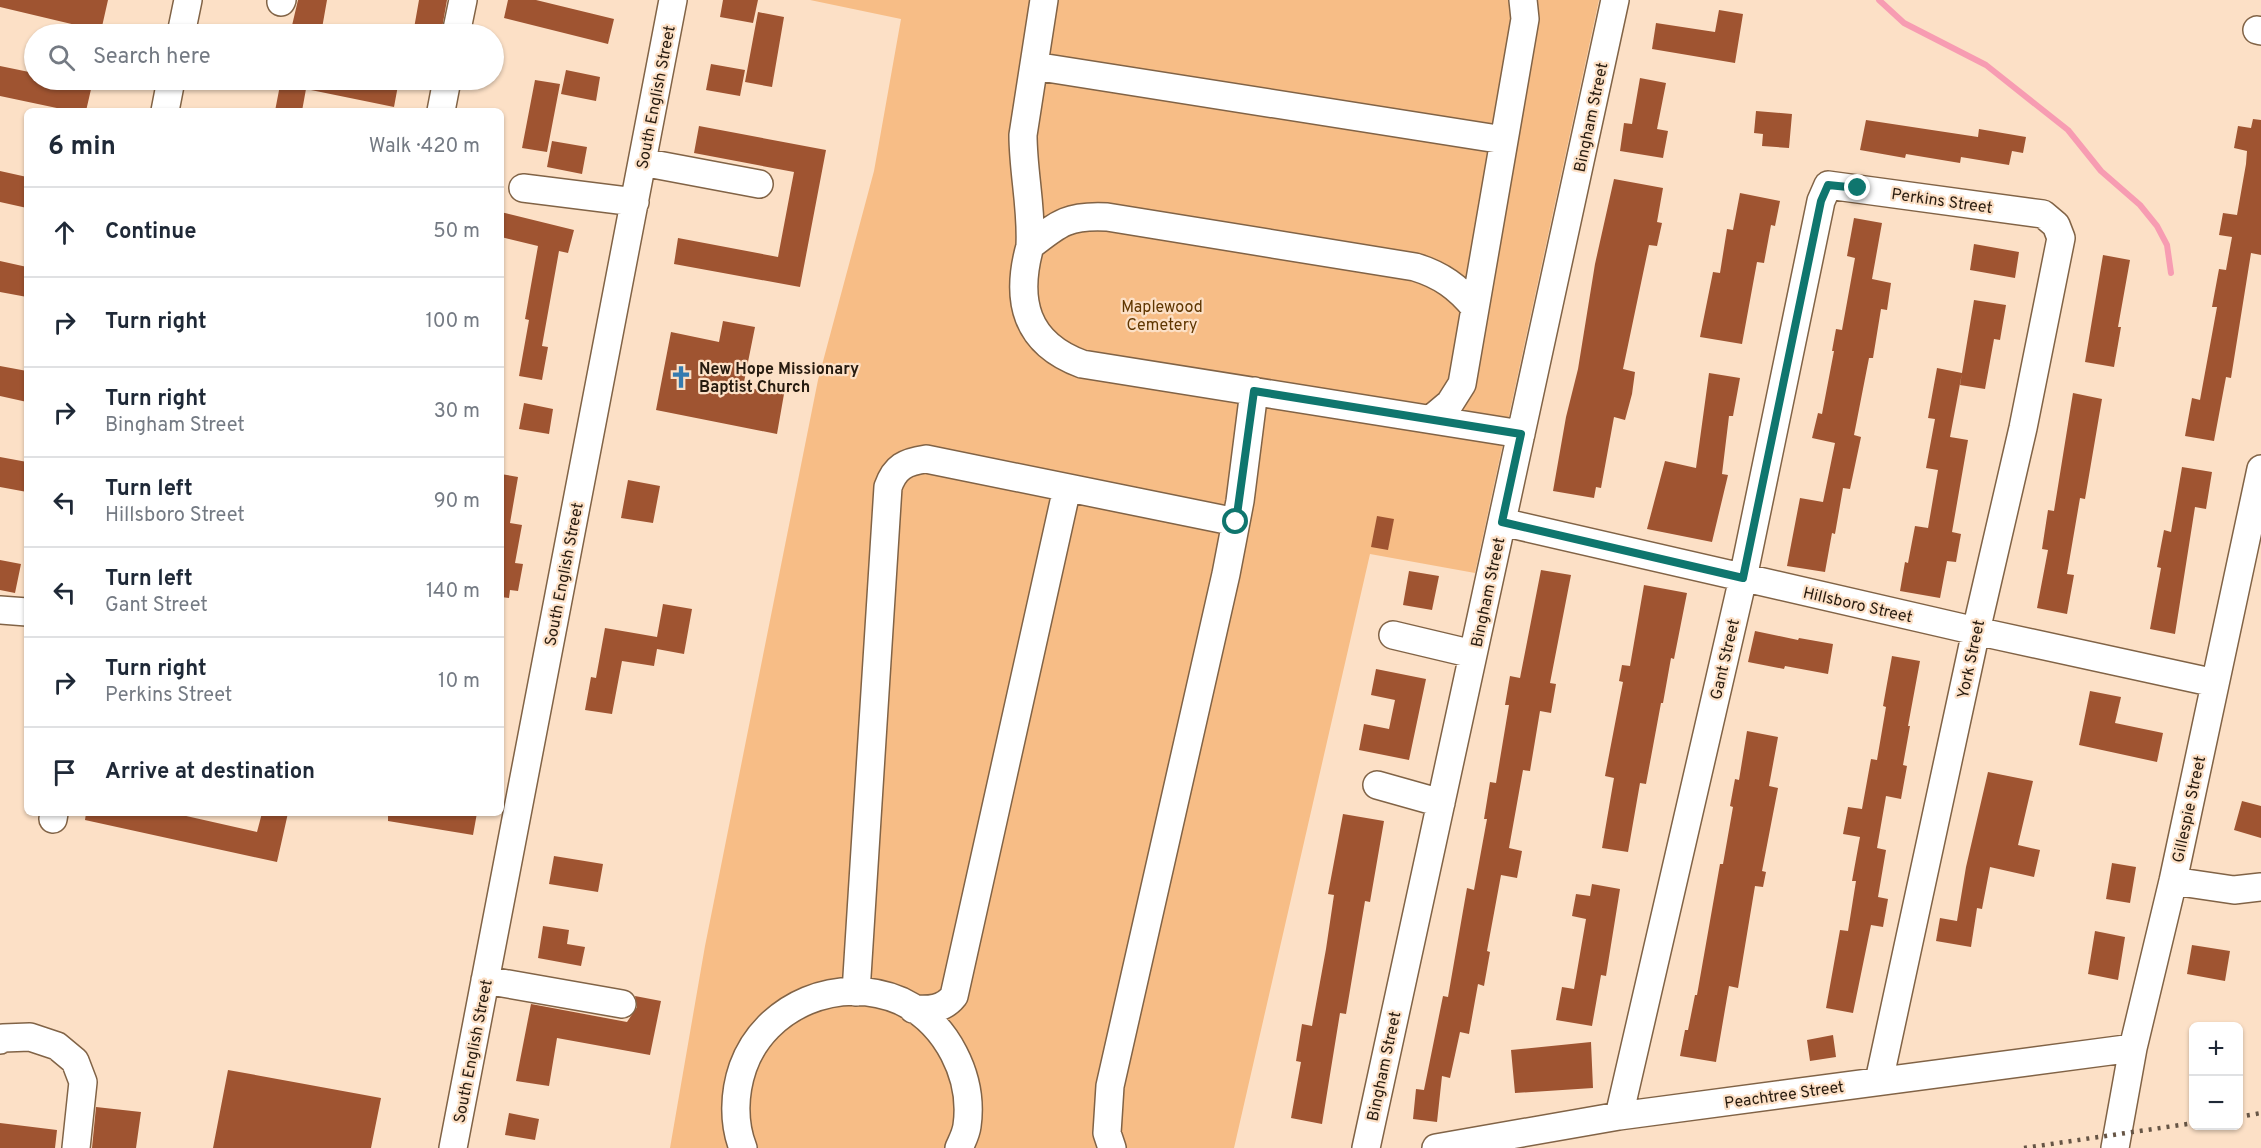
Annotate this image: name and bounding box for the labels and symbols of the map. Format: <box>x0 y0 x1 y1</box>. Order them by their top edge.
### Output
street label: South English Street <box>633 24 681 171</box>
street label: Bingham Street <box>1571 61 1613 174</box>
route end <box>1844 174 1870 200</box>
street label: Perkins Street <box>1890 185 1994 219</box>
park label: Maplewood Cemetery <box>1121 298 1203 336</box>
place label: New Hope Missionary Baptist Church <box>699 360 859 398</box>
church icon: New Hope Missionary Baptist Church <box>668 364 694 390</box>
street label: South English Street <box>541 501 589 648</box>
route start <box>1222 508 1248 534</box>
street label: Bingham Street <box>1468 536 1510 649</box>
street label: Hillsboro Street <box>1801 584 1914 628</box>
street label: Gant Street <box>1707 617 1745 702</box>
street label: York Street <box>1954 618 1990 701</box>
street label: Gillespie Street <box>2169 754 2211 865</box>
street label: South English Street <box>450 978 498 1125</box>
street label: Bingham Street <box>1364 1010 1406 1123</box>
street label: Peachtree Street <box>1723 1078 1845 1114</box>

